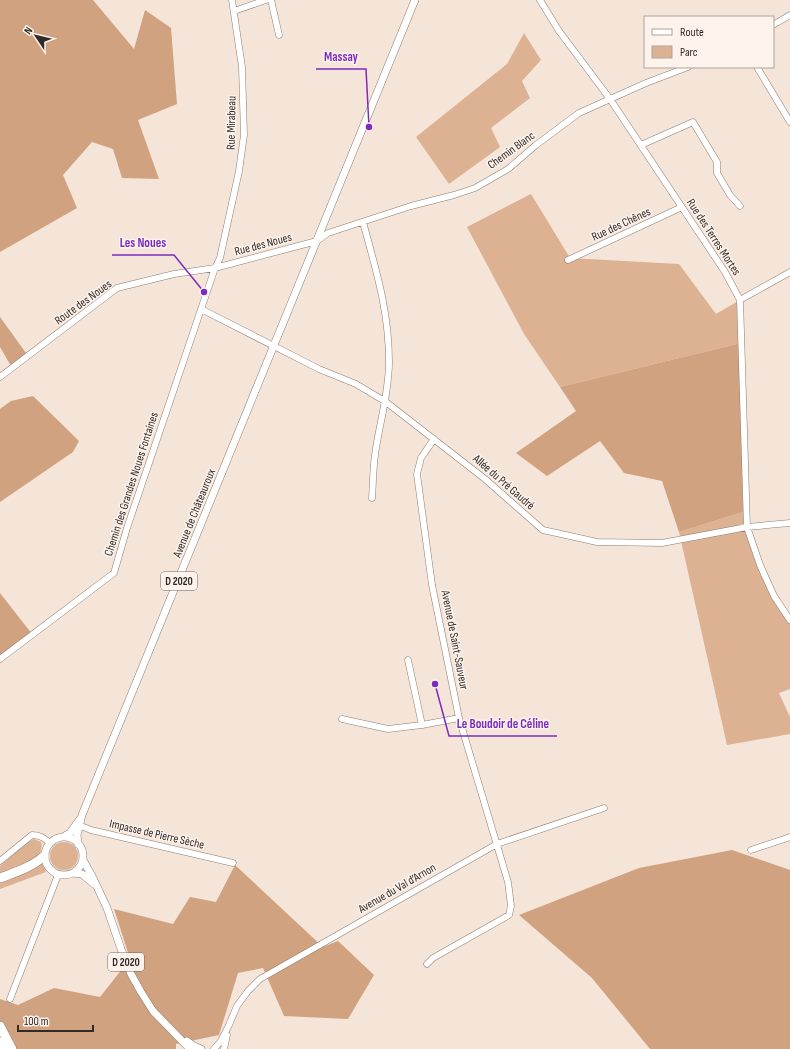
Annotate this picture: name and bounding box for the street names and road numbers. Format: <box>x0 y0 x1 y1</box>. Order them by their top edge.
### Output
street label: Rue Mirabeau <box>224 96 239 150</box>
street label: Chemin Blanc <box>485 128 538 173</box>
street label: Rue des Terres Mortes <box>683 196 744 278</box>
street label: Rue des Chênes <box>589 204 653 245</box>
street label: Rue des Noues <box>233 230 293 259</box>
street label: Route des Noues <box>52 277 115 328</box>
street label: Chemin des Grandes Noues Fontaines <box>101 410 162 558</box>
street label: Allée du Pré Gaudré <box>469 451 538 513</box>
street label: Avenue de Châteauroux <box>169 466 219 561</box>
road number: D 2020 <box>161 572 197 590</box>
street label: Avenue de Saint-Sauveur <box>437 588 472 692</box>
street label: Impasse de Pierre Sèche <box>108 816 206 853</box>
street label: Avenue du Val d’Arnon <box>355 860 439 917</box>
road number: D 2020 <box>108 953 144 971</box>

